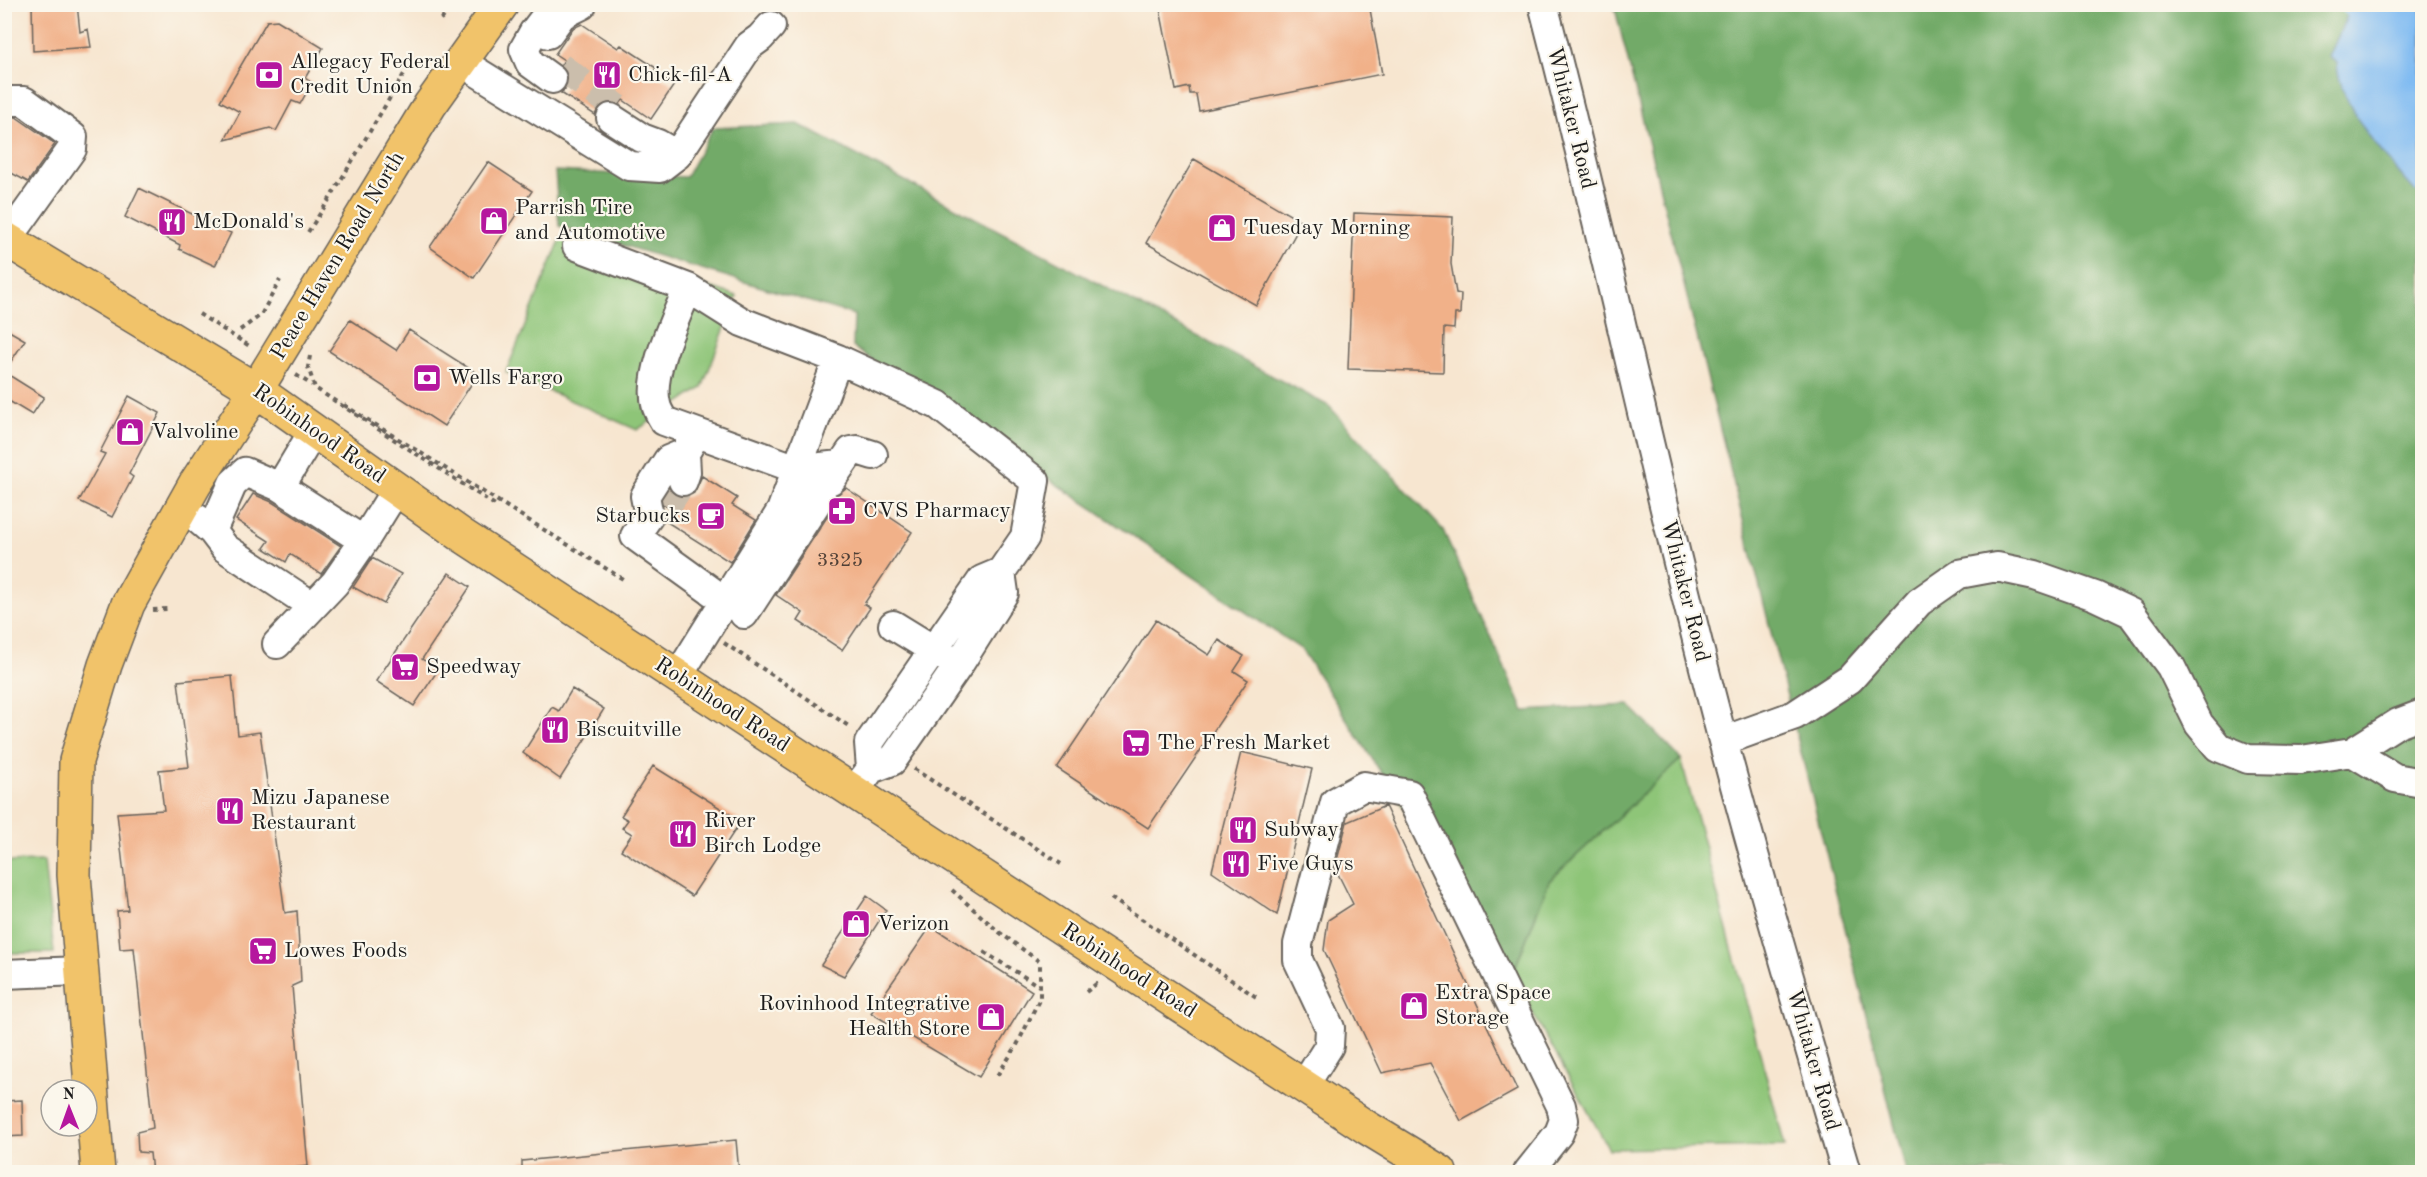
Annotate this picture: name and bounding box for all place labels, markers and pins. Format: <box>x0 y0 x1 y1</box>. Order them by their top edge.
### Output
place label: Allegacy Federal Credit Union <box>290 51 450 98</box>
bank icon: Allegacy Federal Credit Union <box>253 59 285 91</box>
restaurant icon: Chick-fil-A <box>591 59 623 91</box>
place label: Chick-fil-A <box>628 64 733 86</box>
place label: Parrish Tire and Automotive <box>515 197 665 244</box>
shop icon: Parrish Tire and Automotive <box>478 205 510 237</box>
restaurant icon: McDonald's <box>156 206 188 238</box>
place label: McDonald's <box>193 211 304 233</box>
shop icon: Tuesday Morning <box>1206 212 1238 244</box>
place label: Tuesday Morning <box>1243 217 1410 239</box>
bank icon: Wells Fargo <box>411 362 443 394</box>
place label: Wells Fargo <box>448 367 563 389</box>
shop icon: Valvoline <box>114 416 146 448</box>
place label: Valvoline <box>151 421 238 443</box>
pharmacy icon: CVS Pharmacy <box>826 495 858 527</box>
cafe icon: Starbucks <box>695 500 727 532</box>
place label: CVS Pharmacy <box>863 500 1011 522</box>
place label: Starbucks <box>595 505 690 527</box>
supermarket icon: Speedway <box>389 651 421 683</box>
place label: Speedway <box>426 656 522 678</box>
restaurant icon: Biscuitville <box>539 714 571 746</box>
place label: Biscuitville <box>576 719 681 741</box>
supermarket icon: The Fresh Market <box>1120 727 1152 759</box>
place label: The Fresh Market <box>1157 732 1330 754</box>
place label: Mizu Japanese Restaurant <box>251 787 390 834</box>
restaurant icon: Mizu Japanese Restaurant <box>214 795 246 827</box>
place label: River Birch Lodge <box>704 810 821 857</box>
restaurant icon: Subway <box>1227 814 1259 846</box>
restaurant icon: River Birch Lodge <box>667 818 699 850</box>
place label: Subway <box>1264 819 1339 841</box>
restaurant icon: Five Guys <box>1220 848 1252 880</box>
place label: Five Guys <box>1257 853 1354 875</box>
shop icon: Verizon <box>840 908 872 940</box>
place label: Verizon <box>877 913 950 935</box>
supermarket icon: Lowes Foods <box>247 935 279 967</box>
place label: Lowes Foods <box>284 940 407 962</box>
place label: Extra Space Storage <box>1435 982 1551 1029</box>
shop icon: Extra Space Storage <box>1398 990 1430 1022</box>
place label: Rovinhood Integrative Health Store <box>759 993 970 1040</box>
shop icon: Rovinhood Integrative Health Store <box>975 1001 1007 1033</box>

